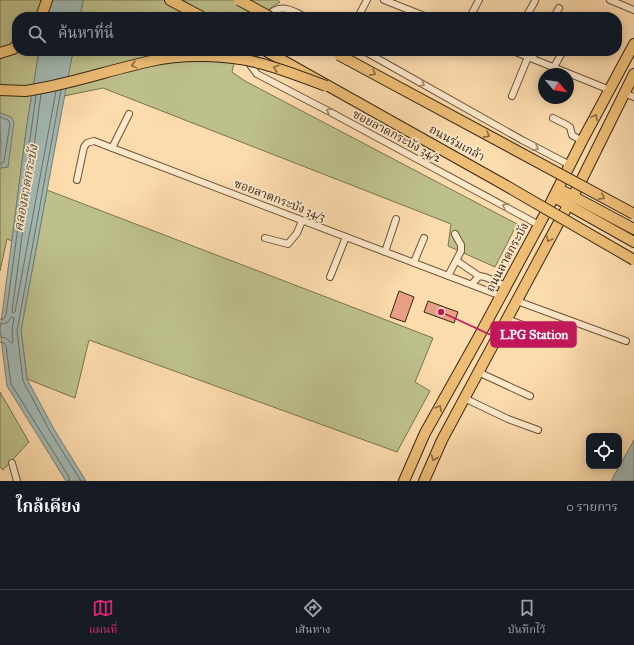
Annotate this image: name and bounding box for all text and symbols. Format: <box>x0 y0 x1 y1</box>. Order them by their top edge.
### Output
search box <box>12 12 622 56</box>
icon: search <box>26 23 48 45</box>
text: ค้นหาที่นี่ <box>58 24 114 42</box>
one-way arrow <box>130 60 137 69</box>
one-way arrow <box>272 65 279 73</box>
one-way arrow <box>369 68 376 76</box>
north arrow <box>538 68 574 104</box>
one-way arrow <box>418 79 425 87</box>
street label: ซอยลาดกระบัง 34/2 <box>350 107 444 165</box>
one-way arrow <box>326 109 333 116</box>
one-way arrow <box>591 114 598 121</box>
street label: ถนนร่มเกล้า <box>427 122 487 164</box>
one-way arrow <box>483 130 491 138</box>
water label: คลองลาดกระบัง <box>10 143 42 233</box>
one-way arrow <box>531 143 539 150</box>
street label: ซอยลาดกระบัง 34/3 <box>232 176 328 224</box>
one-way arrow <box>598 192 605 199</box>
one-way arrow <box>502 203 509 211</box>
street label: ถนนลาดกระบัง <box>483 220 531 294</box>
one-way arrow <box>546 235 554 243</box>
callout: LPG Station <box>491 322 576 347</box>
text: LPG Station <box>500 327 568 343</box>
one-way arrow <box>434 405 441 412</box>
map controls <box>586 433 622 469</box>
button: locate <box>586 433 622 469</box>
one-way arrow <box>431 453 439 461</box>
text: ใกล้เคียง <box>16 496 81 517</box>
text: 0 รายการ <box>566 499 618 515</box>
tab: แผนที่ <box>89 597 117 639</box>
tab: เส้นทาง <box>295 597 331 639</box>
tab: บันทึกไว้ <box>508 597 545 639</box>

